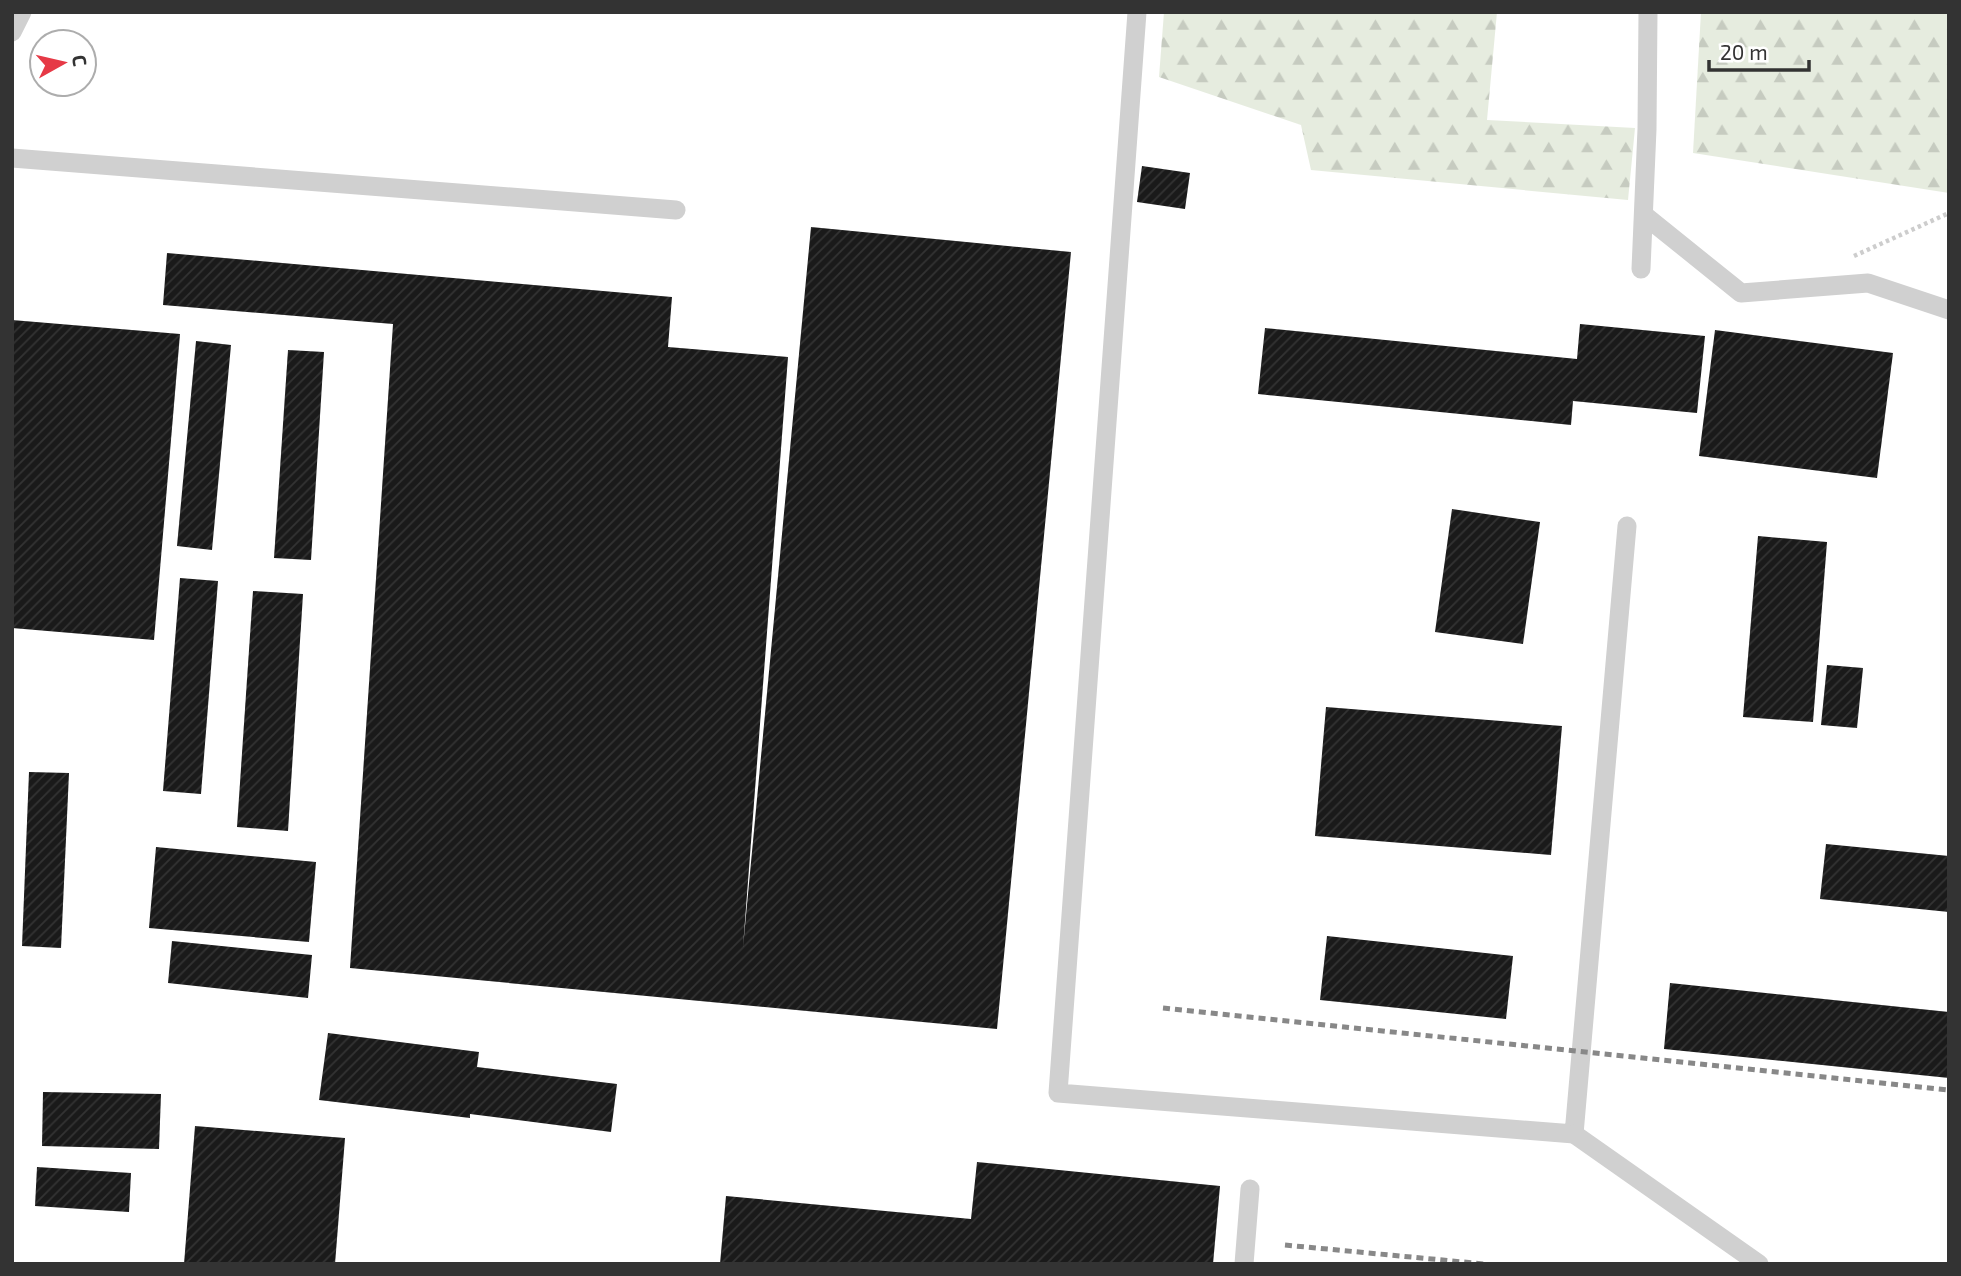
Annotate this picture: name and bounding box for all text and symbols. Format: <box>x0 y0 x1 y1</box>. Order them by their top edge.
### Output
north arrow <box>28 28 98 98</box>
scale bar <box>1709 28 1809 72</box>
text: 20 m <box>1720 39 1768 64</box>
text: С <box>68 53 92 68</box>

